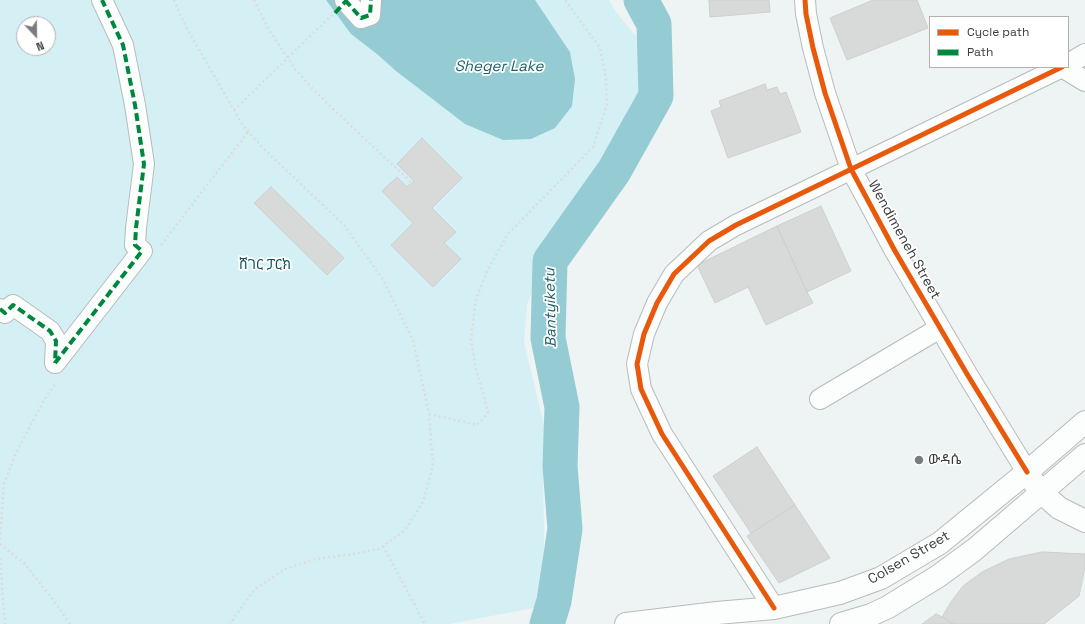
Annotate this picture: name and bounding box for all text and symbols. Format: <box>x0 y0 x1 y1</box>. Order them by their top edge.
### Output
north arrow <box>16 16 56 56</box>
legend <box>929 16 1069 68</box>
text: Cycle path <box>967 24 1029 40</box>
text: N <box>34 38 46 54</box>
text: Path <box>967 44 993 60</box>
water label: Sheger Lake <box>455 58 543 76</box>
street label: Wendimeneh Street <box>864 178 944 302</box>
park label: ሸገር ፓርክ <box>239 257 291 273</box>
water label: Bantyiketu <box>541 268 561 348</box>
place label: ውዳሴ <box>928 452 961 468</box>
marker: ውዳሴ <box>913 454 925 466</box>
street label: Colsen Street <box>865 528 953 588</box>

